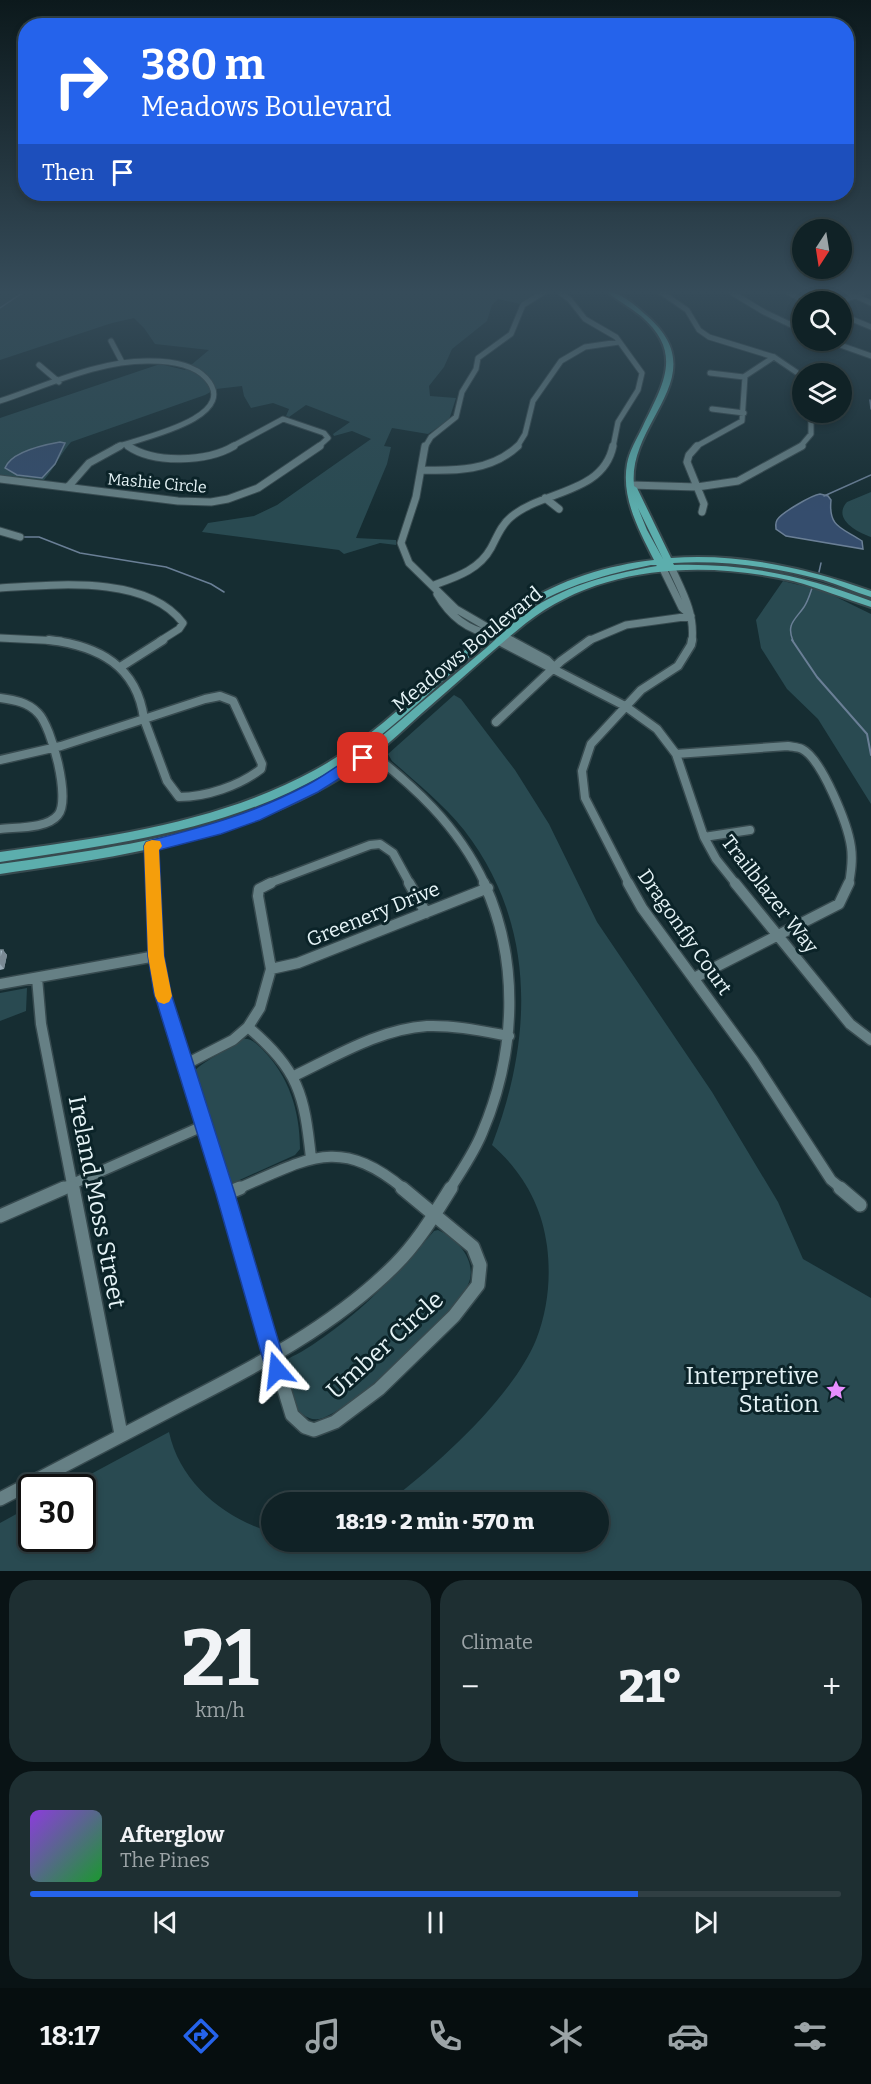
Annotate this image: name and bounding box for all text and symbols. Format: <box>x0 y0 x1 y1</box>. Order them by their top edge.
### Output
text: 380 m <box>141 40 265 90</box>
icon: right <box>42 42 120 120</box>
text: Meadows Boulevard <box>141 91 392 123</box>
icon: arrive <box>106 156 139 189</box>
text: Then <box>42 159 94 186</box>
north arrow <box>792 219 852 279</box>
map controls <box>792 219 852 423</box>
button: search <box>792 291 852 351</box>
button: layers <box>792 363 852 423</box>
street label: Mashie Circle <box>107 469 207 497</box>
street label: Meadows Boulevard <box>387 581 547 717</box>
pin <box>337 732 388 783</box>
icon: arrive <box>346 741 379 774</box>
street label: Trailblazer Way <box>716 830 824 958</box>
street label: Dragonfly Court <box>633 865 737 999</box>
street label: Greenery Drive <box>303 876 443 952</box>
street label: Ireland Moss Street <box>63 1093 131 1311</box>
street label: Umber Circle <box>321 1285 449 1405</box>
position arrow <box>245 1338 309 1402</box>
place label: Interpretive Station <box>685 1362 819 1418</box>
place icon: Interpretive Station <box>824 1378 848 1402</box>
speed limit sign: 30 <box>18 1474 96 1552</box>
text: 18:19 · 2 min · 570 m <box>336 1508 534 1535</box>
text: 21 <box>181 1612 259 1706</box>
text: Climate <box>461 1630 533 1654</box>
text: 21° <box>619 1660 683 1714</box>
text: − <box>461 1667 479 1707</box>
text: + <box>822 1667 841 1707</box>
text: km/h <box>195 1698 245 1722</box>
text: Afterglow <box>120 1821 224 1848</box>
text: The Pines <box>120 1848 210 1872</box>
icon: previous <box>149 1906 182 1939</box>
icon: pause <box>419 1906 452 1939</box>
icon: next <box>689 1906 722 1939</box>
icon: directions <box>180 2015 222 2057</box>
icon: music <box>302 2015 344 2057</box>
icon: phone <box>424 2015 466 2057</box>
icon: climate <box>545 2015 587 2057</box>
icon: car <box>667 2015 709 2057</box>
icon: filters <box>789 2015 831 2057</box>
text: 18:17 <box>40 2020 100 2052</box>

